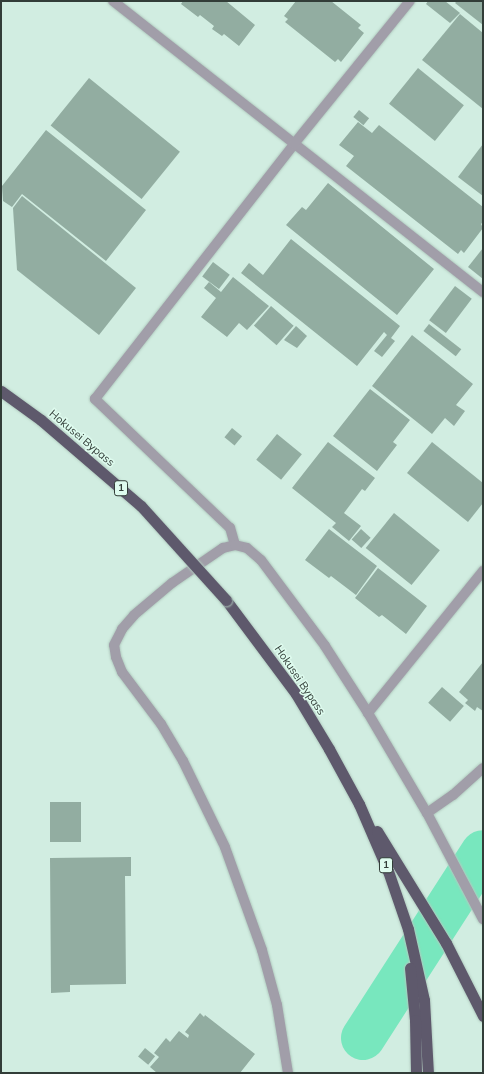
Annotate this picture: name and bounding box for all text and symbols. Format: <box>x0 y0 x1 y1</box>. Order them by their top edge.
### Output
street label: Hokusei Bypass <box>47 407 117 469</box>
road number: 1 <box>114 480 128 496</box>
street label: Hokusei Bypass <box>272 643 328 717</box>
road number: 1 <box>379 857 393 873</box>

